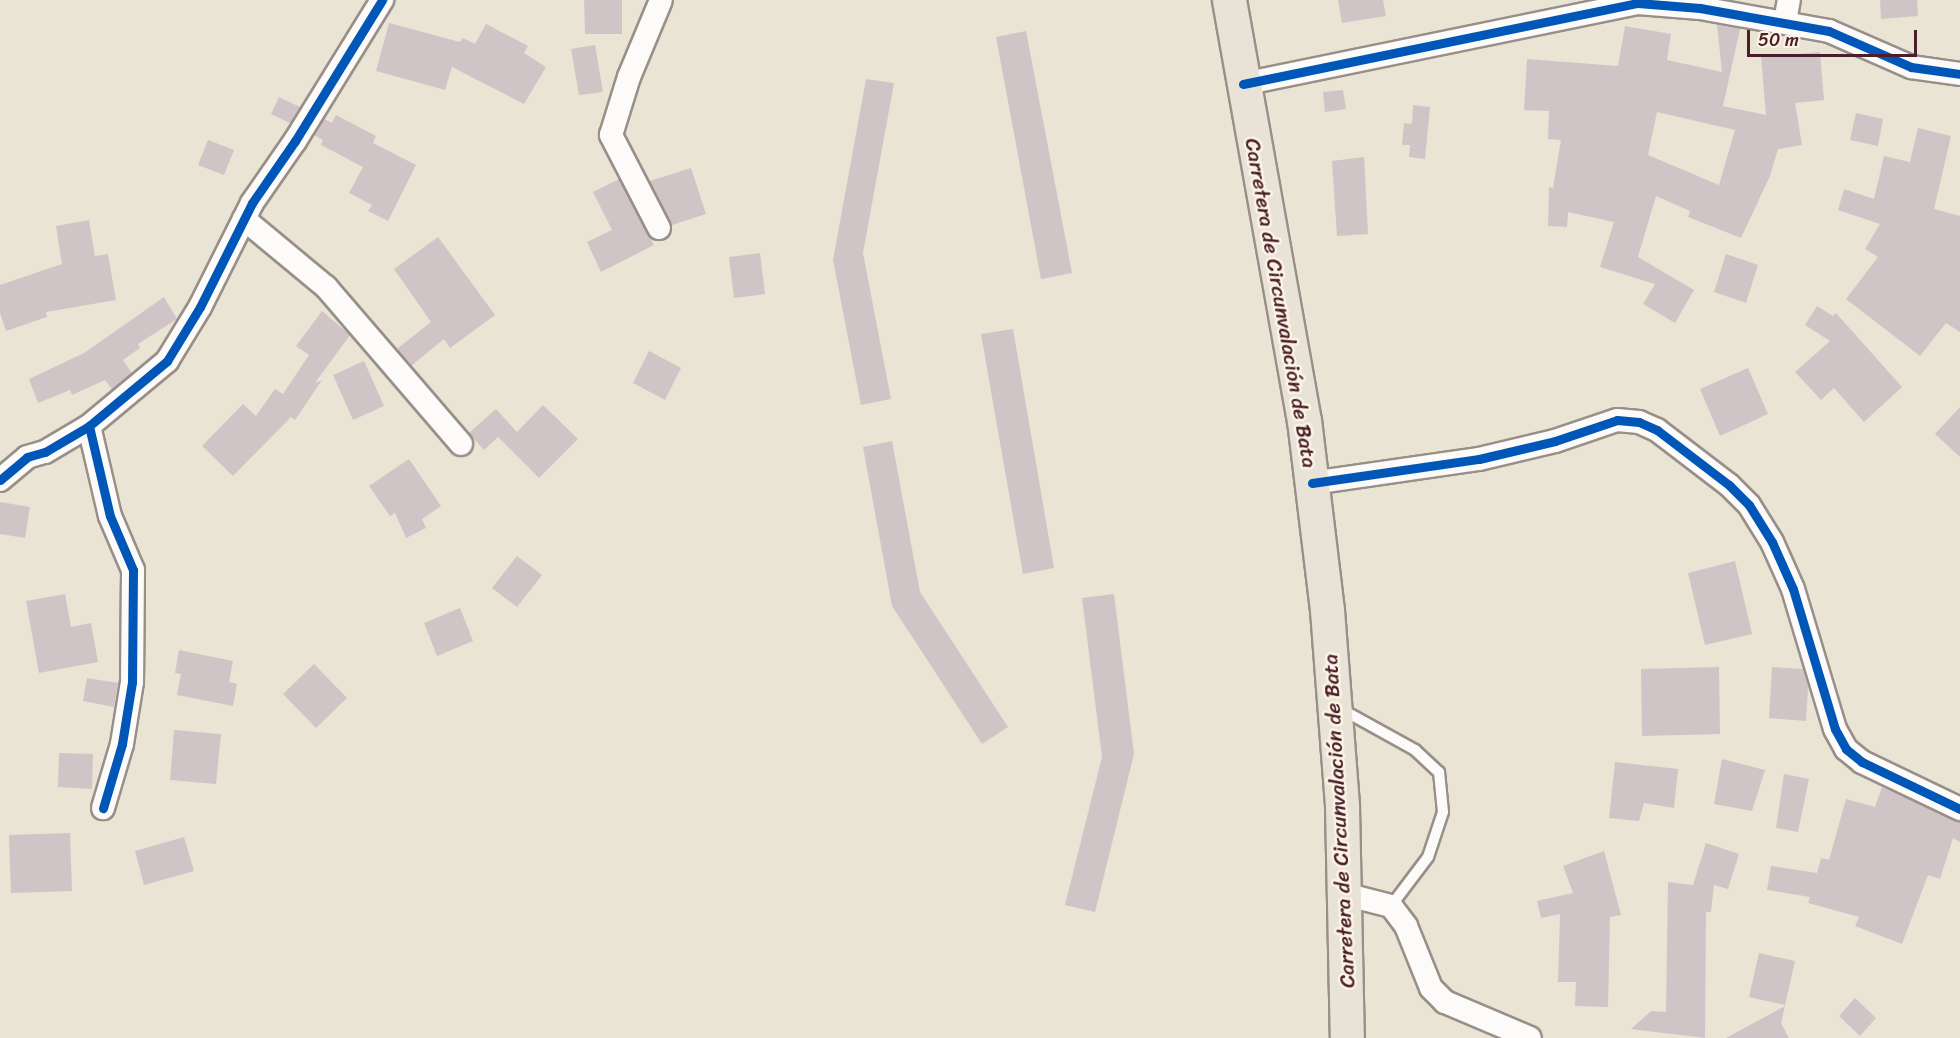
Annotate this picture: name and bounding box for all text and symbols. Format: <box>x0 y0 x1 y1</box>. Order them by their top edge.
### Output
scale bar <box>1750 18 1920 56</box>
text: 50 m <box>1758 24 1799 56</box>
street label: Carretera de Circunvalación de Bata <box>1240 136 1322 470</box>
street label: Carretera de Circunvalación de Bata <box>1318 653 1360 989</box>

